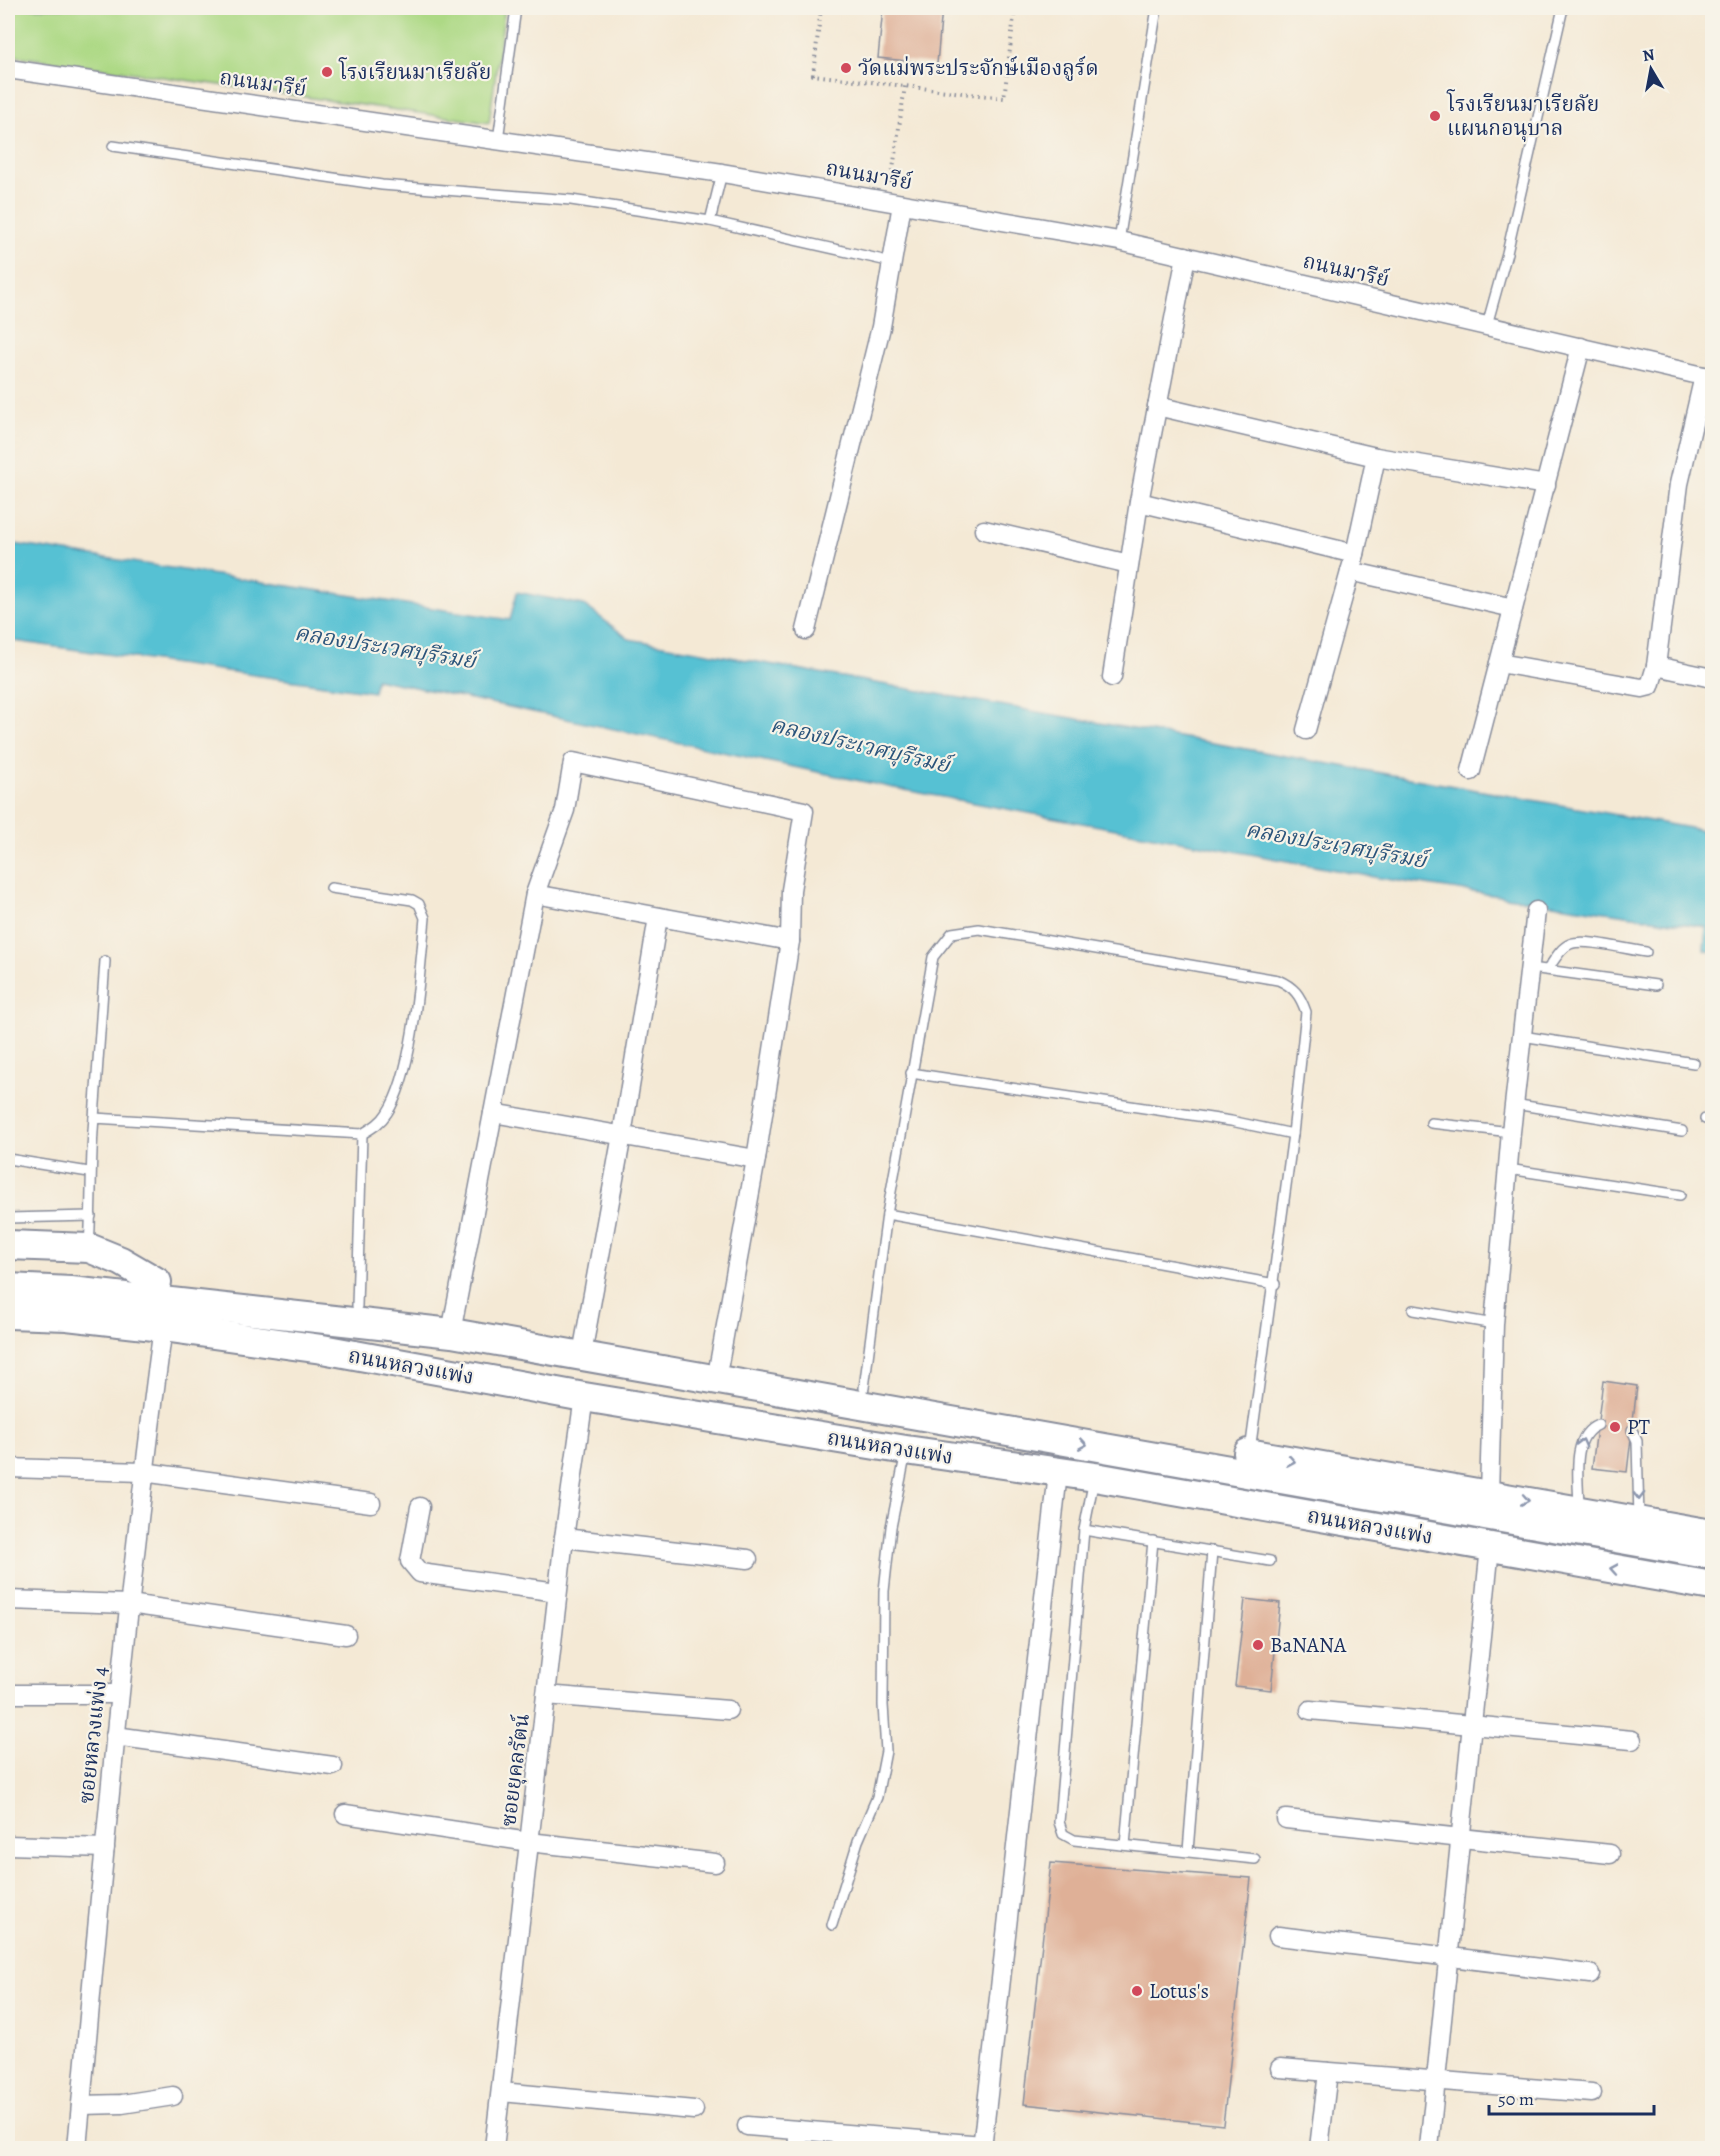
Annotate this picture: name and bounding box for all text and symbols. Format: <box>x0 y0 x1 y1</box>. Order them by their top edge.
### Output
north arrow <box>1621 39 1681 99</box>
text: N <box>1641 43 1657 67</box>
place label: วัดแม่พระประจักษ์เมืองลูร์ด <box>858 54 1099 82</box>
place label: โรงเรียนมาเรียลัย <box>338 57 491 86</box>
marker: วัดแม่พระประจักษ์เมืองลูร์ด <box>839 61 853 75</box>
street label: ถนนมารีย์ <box>218 63 308 103</box>
marker: โรงเรียนมาเรียลัย <box>320 65 334 79</box>
place label: โรงเรียนมาเรียลัย แผนกอนุบาล <box>1446 89 1599 142</box>
marker: โรงเรียนมาเรียลัย แผนกอนุบาล <box>1428 109 1442 123</box>
street label: ถนนมารีย์ <box>823 154 915 196</box>
street label: ถนนมารีย์ <box>1300 247 1392 294</box>
water label: คลองประเวศบุรีรมย์ <box>292 618 482 677</box>
water label: คลองประเวศบุรีรมย์ <box>768 710 956 781</box>
water label: คลองประเวศบุรีรมย์ <box>1243 814 1433 876</box>
street label: ถนนหลวงแพ่ง <box>346 1341 476 1391</box>
place label: PT <box>1627 1413 1651 1441</box>
marker: PT <box>1608 1420 1622 1434</box>
street label: ถนนหลวงแพ่ง <box>825 1423 955 1471</box>
one-way arrow <box>1078 1437 1088 1450</box>
one-way arrow <box>1575 1438 1588 1448</box>
one-way arrow <box>1287 1454 1296 1466</box>
one-way arrow <box>1632 1491 1645 1500</box>
one-way arrow <box>1520 1494 1530 1506</box>
street label: ถนนหลวงแพ่ง <box>1305 1501 1435 1551</box>
one-way arrow <box>1609 1563 1619 1576</box>
place label: BaNANA <box>1270 1631 1347 1659</box>
marker: BaNANA <box>1251 1638 1265 1652</box>
street label: ซอยหลวงแพ่ง 4 <box>72 1665 114 1805</box>
street label: ซอยยุคลรัตน์ <box>494 1712 536 1828</box>
place label: Lotus's <box>1149 1977 1209 2005</box>
marker: Lotus's <box>1130 1984 1144 1998</box>
scale bar <box>1489 2078 1654 2116</box>
text: 50 m <box>1498 2087 1534 2111</box>

